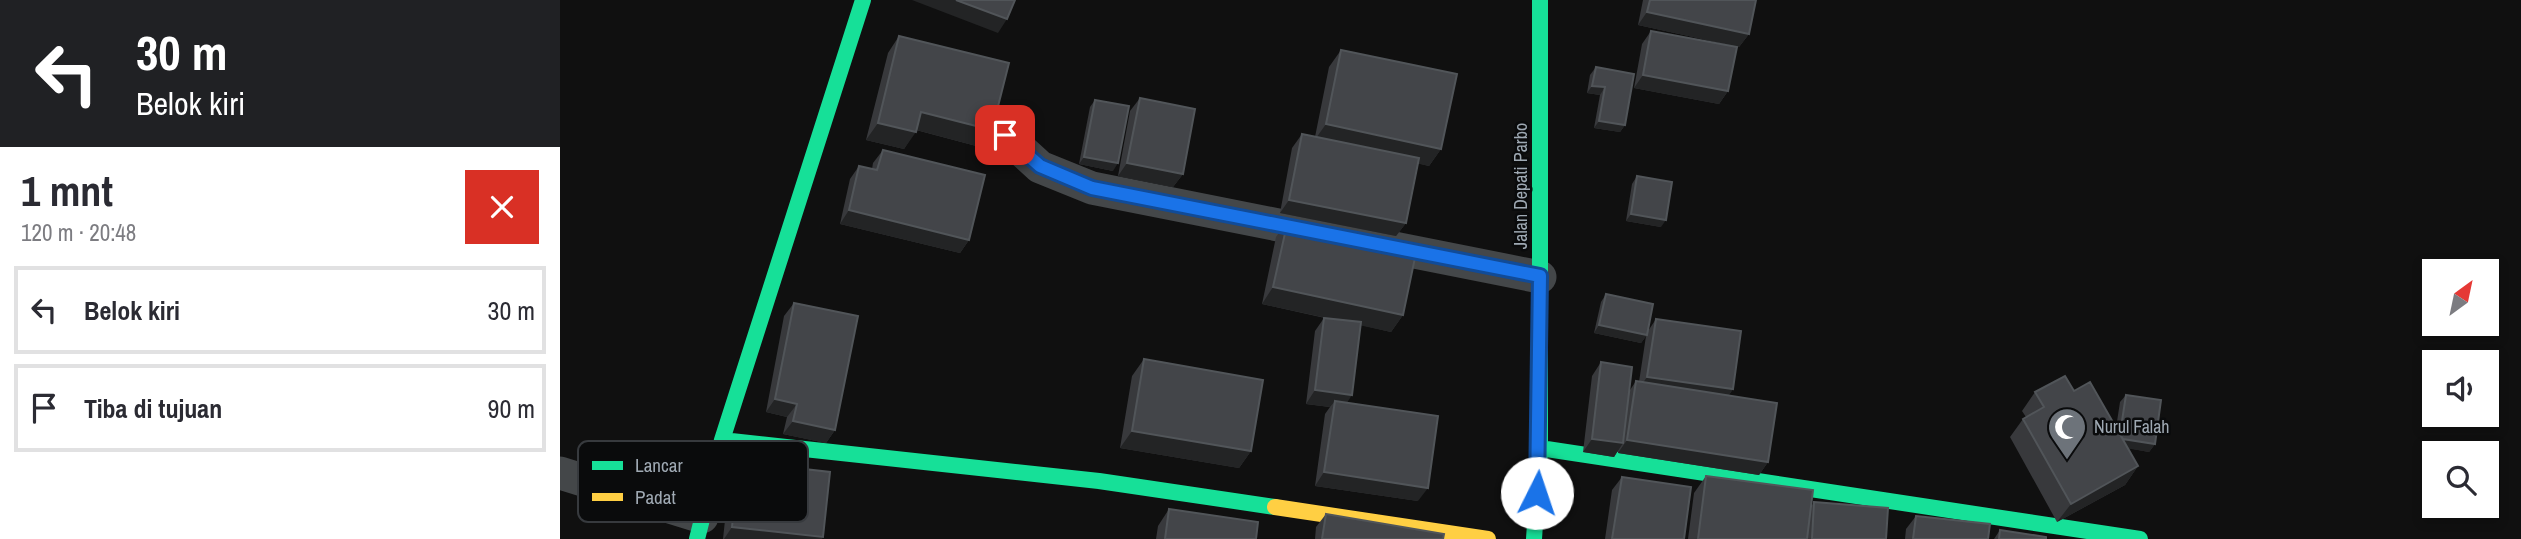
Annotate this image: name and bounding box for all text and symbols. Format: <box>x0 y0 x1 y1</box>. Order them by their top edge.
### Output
text: 30 m <box>136 19 228 85</box>
icon: left <box>21 28 112 119</box>
text: Belok kiri <box>136 82 245 125</box>
pin <box>975 105 1035 165</box>
icon: arrive <box>986 116 1024 154</box>
street label: Jalan Depati Parbo <box>1508 123 1533 249</box>
text: 1 mnt <box>21 163 113 219</box>
button: close <box>465 170 539 244</box>
text: 120 m · 20:48 <box>21 217 136 248</box>
north arrow <box>2422 259 2499 336</box>
map controls <box>2422 259 2499 518</box>
icon: left <box>25 291 63 329</box>
text: Belok kiri <box>84 293 180 328</box>
text: 30 m <box>488 293 535 328</box>
button: sound <box>2422 350 2499 427</box>
icon: arrive <box>25 389 63 427</box>
text: Tiba di tujuan <box>84 391 222 426</box>
text: 90 m <box>488 391 535 426</box>
mosque icon: Nurul Falah <box>2046 406 2088 461</box>
place label: Nurul Falah <box>2094 414 2170 439</box>
legend <box>578 441 808 522</box>
button: search <box>2422 441 2499 518</box>
text: Lancar <box>635 452 683 478</box>
position arrow <box>1500 456 1574 530</box>
text: Padat <box>635 484 676 510</box>

